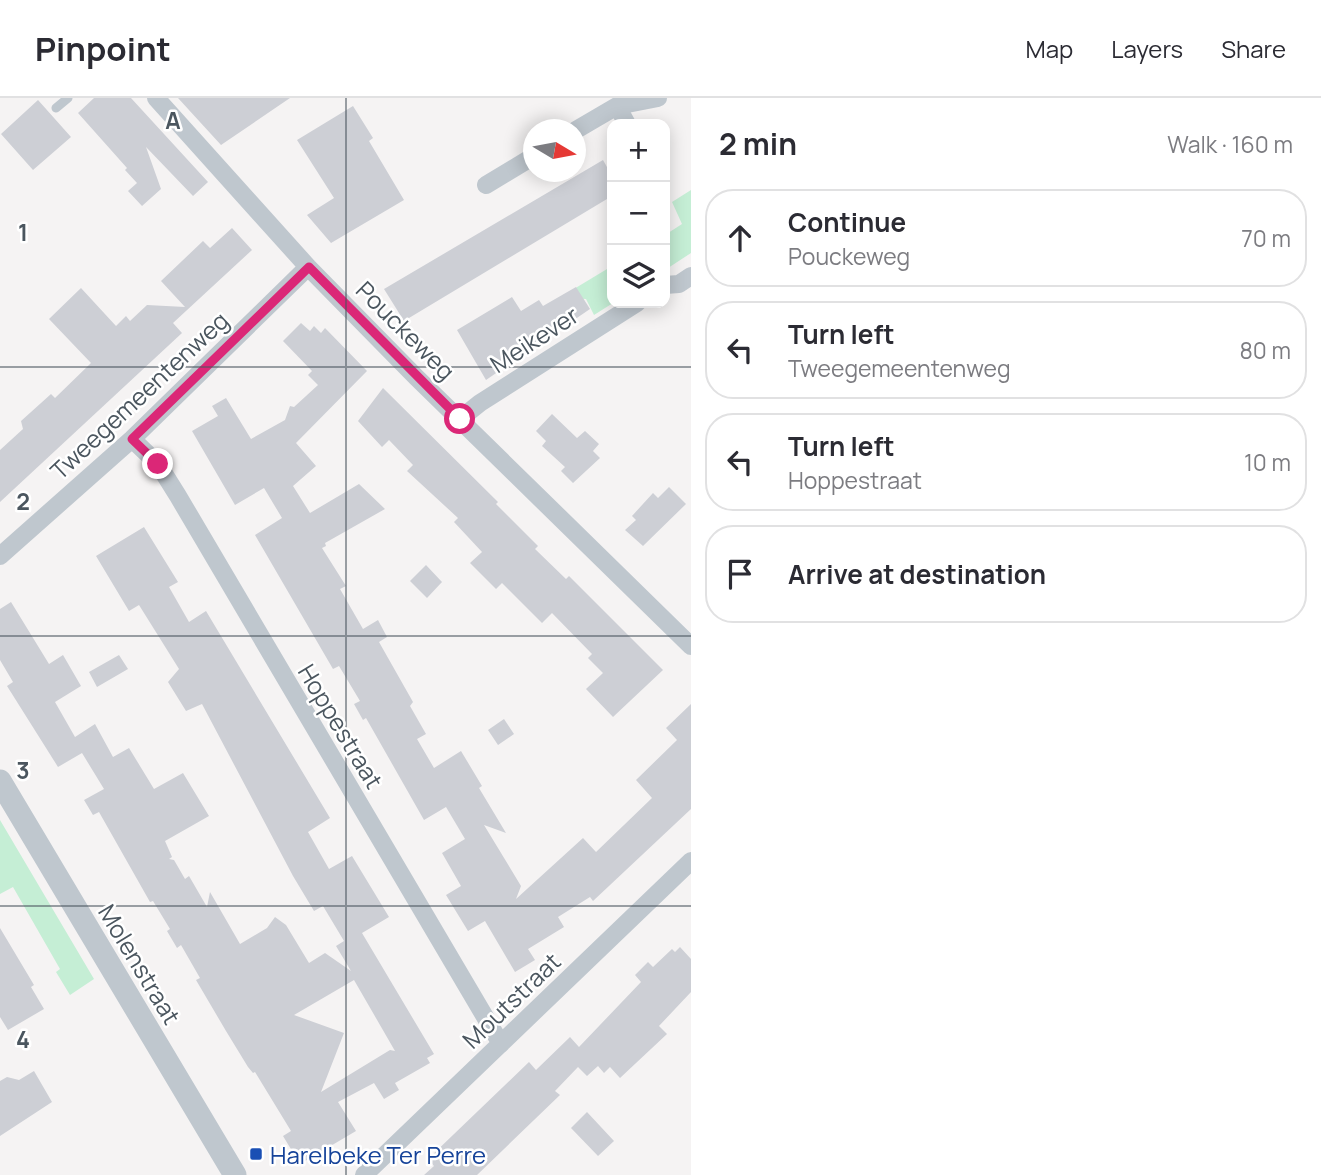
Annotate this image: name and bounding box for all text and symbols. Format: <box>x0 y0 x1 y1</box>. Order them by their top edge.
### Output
text: Pinpoint <box>35 26 171 71</box>
text: Map <box>1026 32 1073 65</box>
text: Layers <box>1111 32 1183 65</box>
text: Share <box>1221 32 1286 65</box>
text: A <box>165 104 181 136</box>
north arrow <box>523 119 586 182</box>
map controls <box>607 119 670 308</box>
button: + <box>607 119 670 182</box>
text: 2 min <box>719 123 797 164</box>
text: Walk · 160 m <box>1167 128 1293 160</box>
button: − <box>607 182 670 245</box>
text: Continue <box>788 204 906 240</box>
text: 1 <box>18 216 28 248</box>
icon: ahead <box>721 219 759 257</box>
text: 70 m <box>1241 222 1291 254</box>
text: Pouckeweg <box>788 240 910 272</box>
button: layers <box>607 245 670 308</box>
street label: Pouckeweg <box>349 273 463 387</box>
street label: Meikever <box>483 298 585 380</box>
street label: Tweegemeentenweg <box>43 304 235 486</box>
text: Turn left <box>788 316 895 352</box>
icon: left <box>721 331 759 369</box>
text: 80 m <box>1240 334 1291 366</box>
text: Tweegemeentenweg <box>788 352 1011 384</box>
route start <box>444 403 475 434</box>
text: Turn left <box>788 428 895 464</box>
icon: left <box>721 443 759 481</box>
text: 10 m <box>1244 446 1291 478</box>
route end <box>142 448 173 479</box>
text: Hoppestraat <box>788 464 922 496</box>
text: 2 <box>16 485 30 517</box>
icon: arrive <box>721 555 759 593</box>
text: Arrive at destination <box>788 556 1046 592</box>
street label: Hoppestraat <box>291 658 391 794</box>
text: 3 <box>16 754 30 786</box>
street label: Molenstraat <box>91 898 189 1030</box>
street label: Moutstraat <box>455 945 567 1055</box>
text: 4 <box>16 1023 30 1055</box>
place label: Harelbeke Ter Perre <box>270 1138 486 1171</box>
marker: Harelbeke Ter Perre <box>248 1146 264 1162</box>

